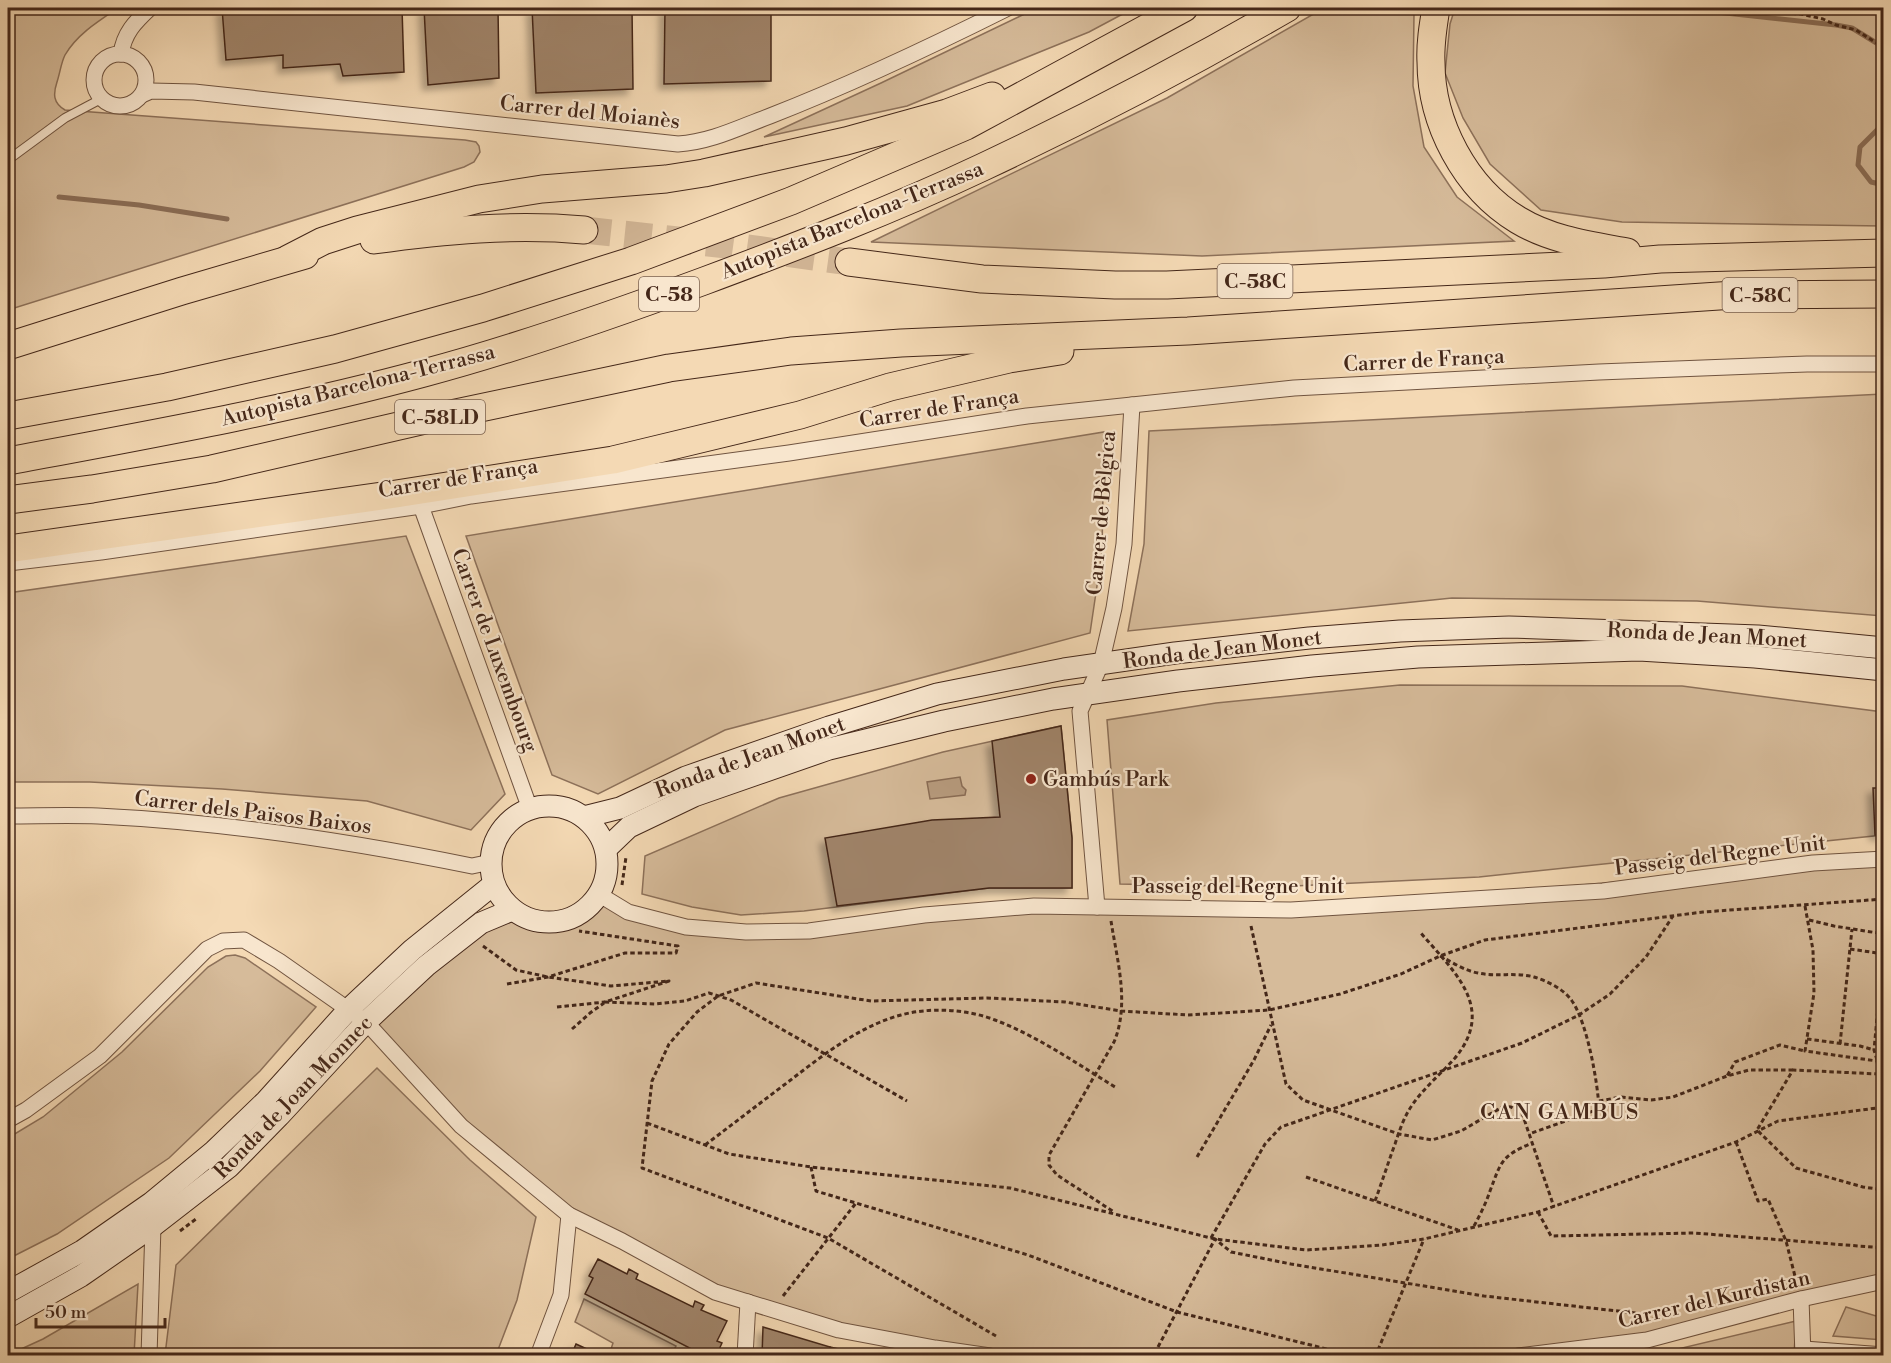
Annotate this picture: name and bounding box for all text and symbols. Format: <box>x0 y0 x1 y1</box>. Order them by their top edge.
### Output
street label: Carrer del Moianès <box>499 91 681 135</box>
street label: Autopista Barcelona-Terrassa <box>716 156 988 286</box>
road number: C-58C <box>1218 264 1292 298</box>
road number: C-58 <box>639 277 699 311</box>
road number: C-58C <box>1722 278 1798 312</box>
street label: Autopista Barcelona-Terrassa <box>218 339 498 433</box>
street label: Carrer de França <box>1343 344 1506 378</box>
street label: Carrer de França <box>857 383 1021 434</box>
road number: C-58LD <box>395 400 485 434</box>
street label: Carrer de Bèlgica <box>1082 429 1122 596</box>
street label: Carrer de França <box>376 453 540 504</box>
street label: Carrer de Luxembourg <box>445 545 543 756</box>
street label: Ronda de Jean Monet <box>1606 618 1808 654</box>
street label: Ronda de Jean Monet <box>1121 625 1324 675</box>
street label: Ronda de Jean Monet <box>652 711 849 804</box>
place label: Gambús Park <box>1043 767 1170 793</box>
marker: Gambús Park <box>1024 772 1038 786</box>
street label: Carrer dels Països Baixos <box>133 786 373 840</box>
street label: Passeig del Regne Unit <box>1613 830 1828 882</box>
street label: Passeig del Regne Unit <box>1132 874 1345 900</box>
street label: Ronda de Joan Monnec <box>209 1011 379 1185</box>
district label: CAN GAMBÚS <box>1480 1097 1640 1126</box>
street label: Carrer del Kurdistan <box>1616 1265 1813 1335</box>
scale bar <box>36 1291 165 1329</box>
text: 50 m <box>45 1301 87 1324</box>

